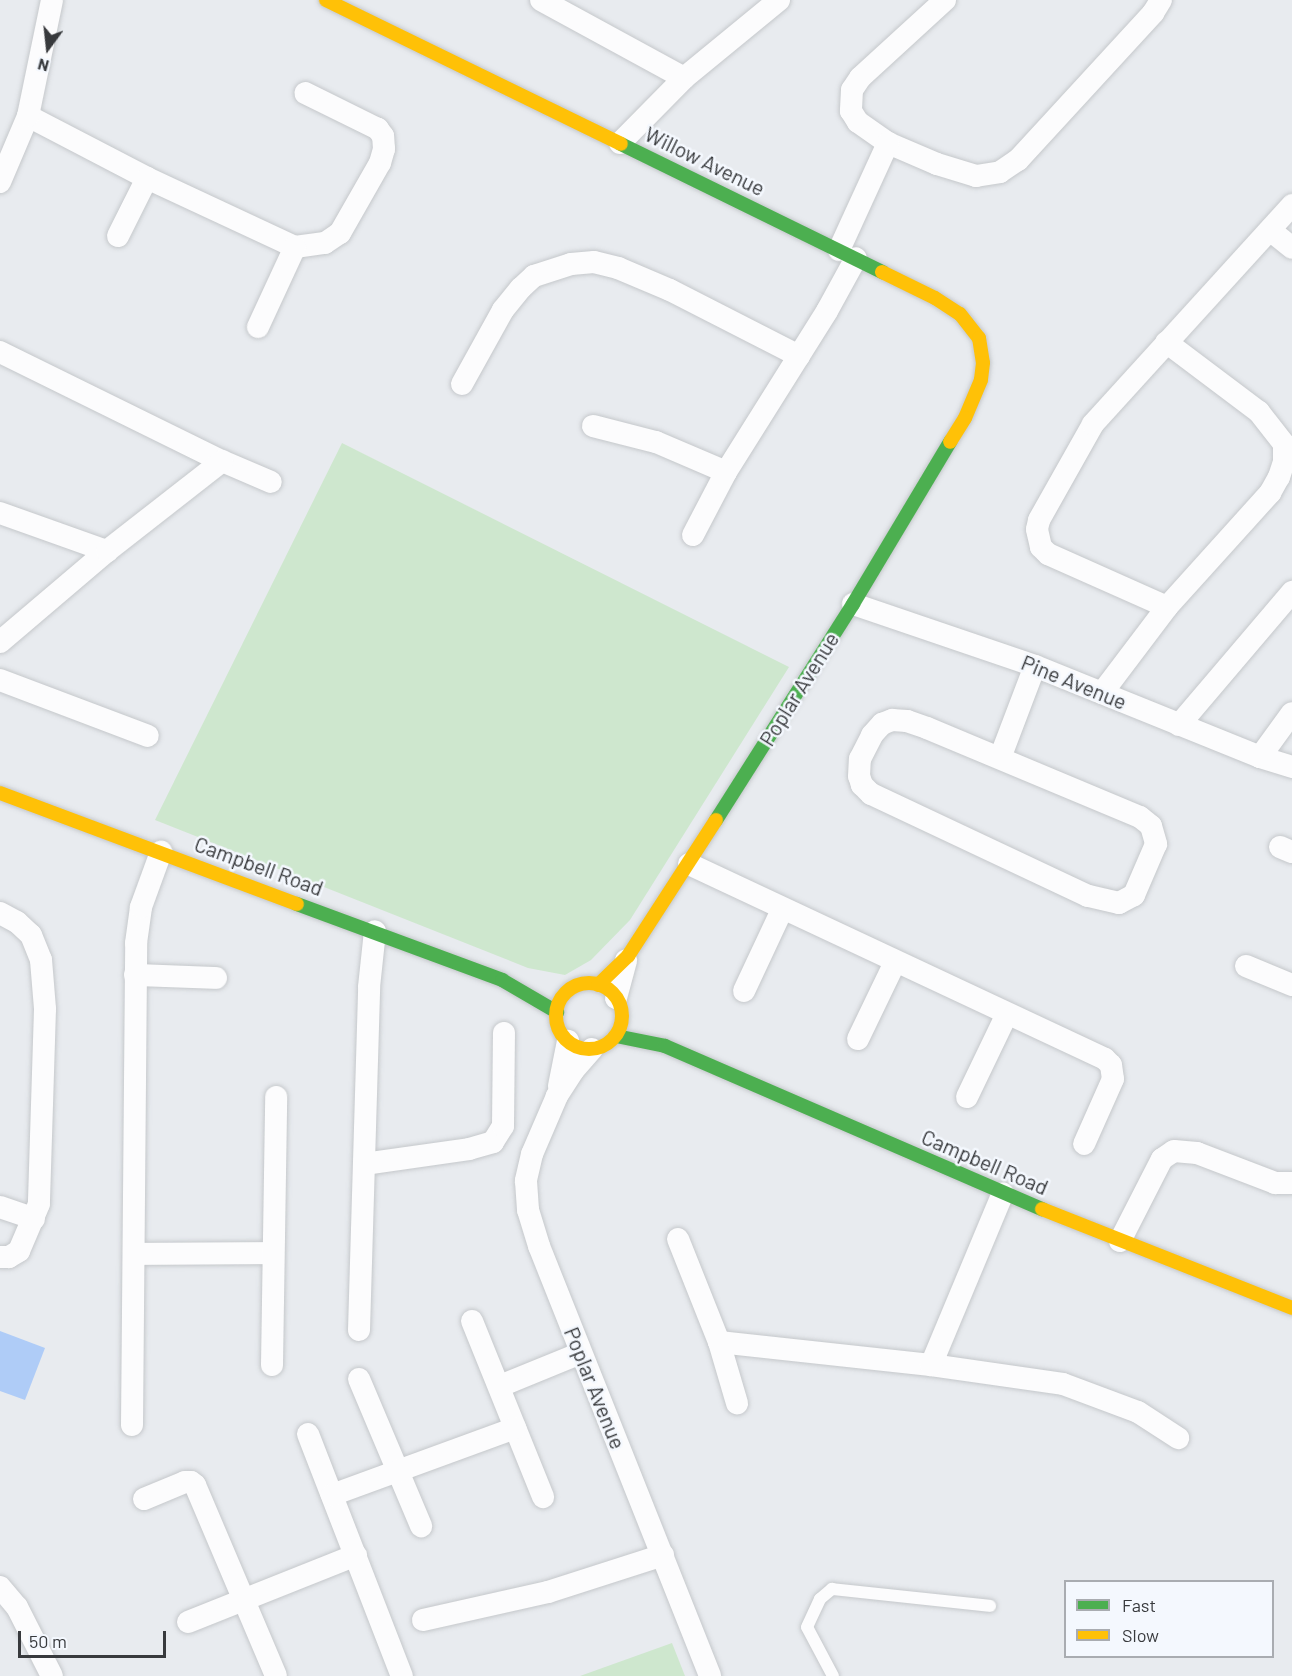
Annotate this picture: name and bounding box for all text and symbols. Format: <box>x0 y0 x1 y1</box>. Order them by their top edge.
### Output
north arrow <box>18 18 78 78</box>
text: N <box>36 55 51 76</box>
street label: Willow Avenue <box>641 121 769 201</box>
street label: Poplar Avenue <box>754 628 844 750</box>
street label: Pine Avenue <box>1018 650 1130 714</box>
street label: Campbell Road <box>191 831 327 901</box>
street label: Campbell Road <box>918 1124 1052 1200</box>
street label: Poplar Avenue <box>559 1323 631 1453</box>
legend <box>1064 1580 1274 1658</box>
text: Fast <box>1122 1594 1156 1616</box>
scale bar <box>21 1619 170 1657</box>
text: Slow <box>1122 1624 1159 1646</box>
text: 50 m <box>29 1630 67 1652</box>

